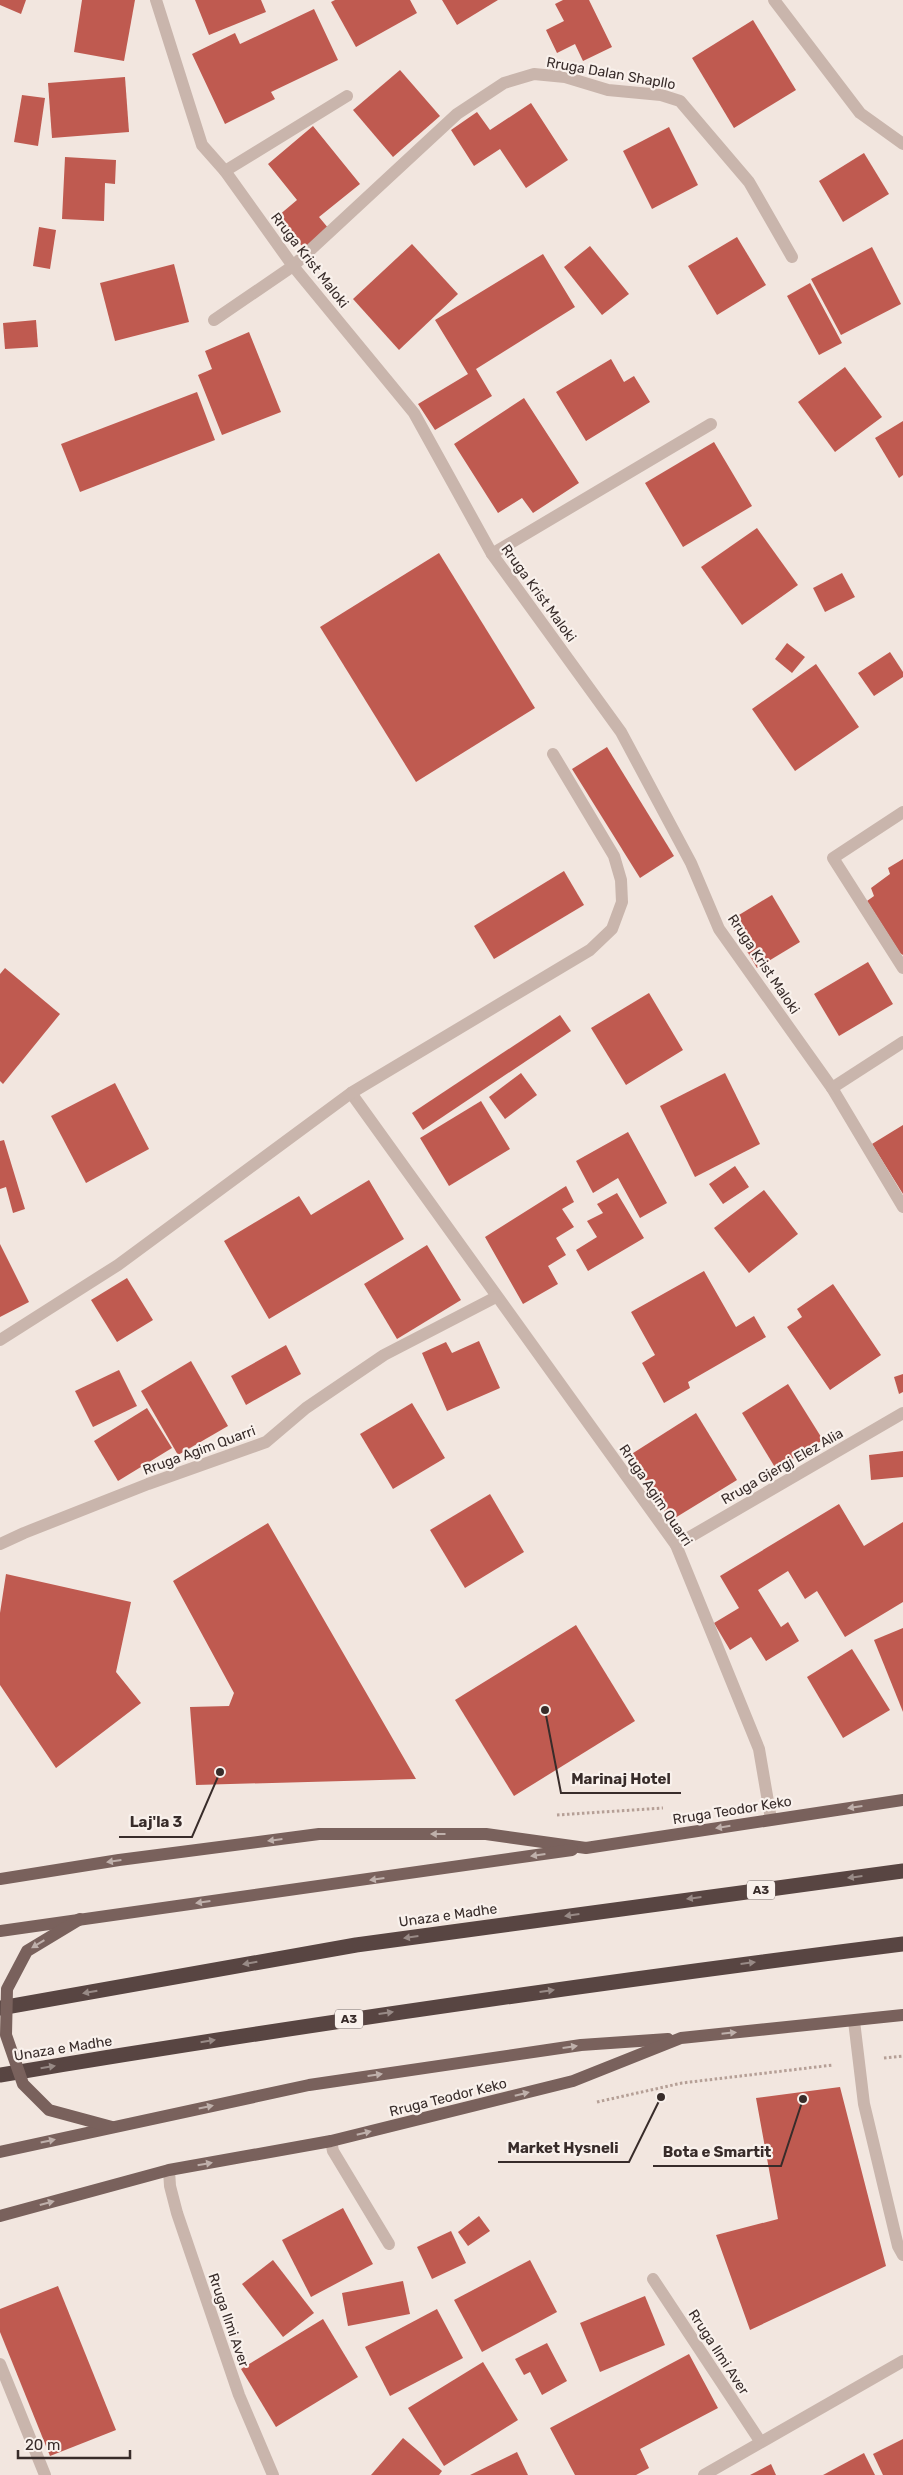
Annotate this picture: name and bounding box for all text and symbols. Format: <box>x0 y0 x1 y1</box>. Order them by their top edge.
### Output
street label: Rruga Dalan Shapllo <box>545 54 677 93</box>
street label: Rruga Krist Maloki <box>267 209 352 311</box>
street label: Rruga Krist Maloki <box>497 541 580 645</box>
street label: Rruga Krist Maloki <box>724 911 803 1017</box>
street label: Rruga Agim Quarri <box>141 1422 258 1479</box>
street label: Rruga Gjergj Elez Alia <box>718 1425 846 1508</box>
street label: Rruga Agim Quarri <box>615 1441 696 1549</box>
callout: Marinaj Hotel <box>561 1763 681 1793</box>
text: Marinaj Hotel <box>571 1770 671 1788</box>
street label: Rruga Teodor Keko <box>671 1793 793 1828</box>
one-way arrow <box>846 1804 862 1812</box>
callout: Laj'la 3 <box>119 1807 192 1837</box>
text: Laj'la 3 <box>130 1813 182 1831</box>
one-way arrow <box>714 1823 730 1831</box>
one-way arrow <box>429 1830 445 1838</box>
one-way arrow <box>267 1836 283 1844</box>
one-way arrow <box>529 1851 545 1859</box>
one-way arrow <box>106 1857 122 1865</box>
one-way arrow <box>846 1873 862 1881</box>
one-way arrow <box>369 1875 385 1883</box>
road number: A3 <box>747 1880 775 1900</box>
one-way arrow <box>685 1895 701 1903</box>
one-way arrow <box>194 1898 210 1906</box>
street label: Unaza e Madhe <box>398 1900 498 1931</box>
one-way arrow <box>563 1911 579 1919</box>
one-way arrow <box>402 1933 418 1941</box>
one-way arrow <box>31 1940 46 1948</box>
one-way arrow <box>741 1959 757 1967</box>
one-way arrow <box>242 1960 258 1968</box>
one-way arrow <box>540 1987 556 1995</box>
one-way arrow <box>82 1989 98 1997</box>
one-way arrow <box>379 2009 395 2017</box>
road number: A3 <box>335 2010 363 2028</box>
one-way arrow <box>722 2029 738 2037</box>
street label: Unaza e Madhe <box>13 2032 114 2065</box>
one-way arrow <box>201 2036 217 2044</box>
one-way arrow <box>562 2042 578 2050</box>
one-way arrow <box>40 2063 56 2071</box>
one-way arrow <box>367 2071 383 2079</box>
street label: Rruga Teodor Keko <box>388 2075 509 2120</box>
one-way arrow <box>514 2090 529 2098</box>
one-way arrow <box>199 2103 214 2111</box>
one-way arrow <box>357 2129 372 2137</box>
callout: Market Hysneli <box>498 2132 629 2162</box>
callout: Bota e Smartit <box>653 2136 781 2166</box>
one-way arrow <box>40 2137 55 2145</box>
text: Market Hysneli <box>508 2139 618 2157</box>
text: Bota e Smartit <box>663 2143 771 2161</box>
one-way arrow <box>197 2159 213 2167</box>
one-way arrow <box>40 2199 55 2207</box>
street label: Rruga Ilmi Aver <box>205 2271 253 2370</box>
street label: Rruga Ilmi Aver <box>685 2306 753 2399</box>
scale bar <box>18 2428 130 2460</box>
text: 20 m <box>25 2436 60 2454</box>

